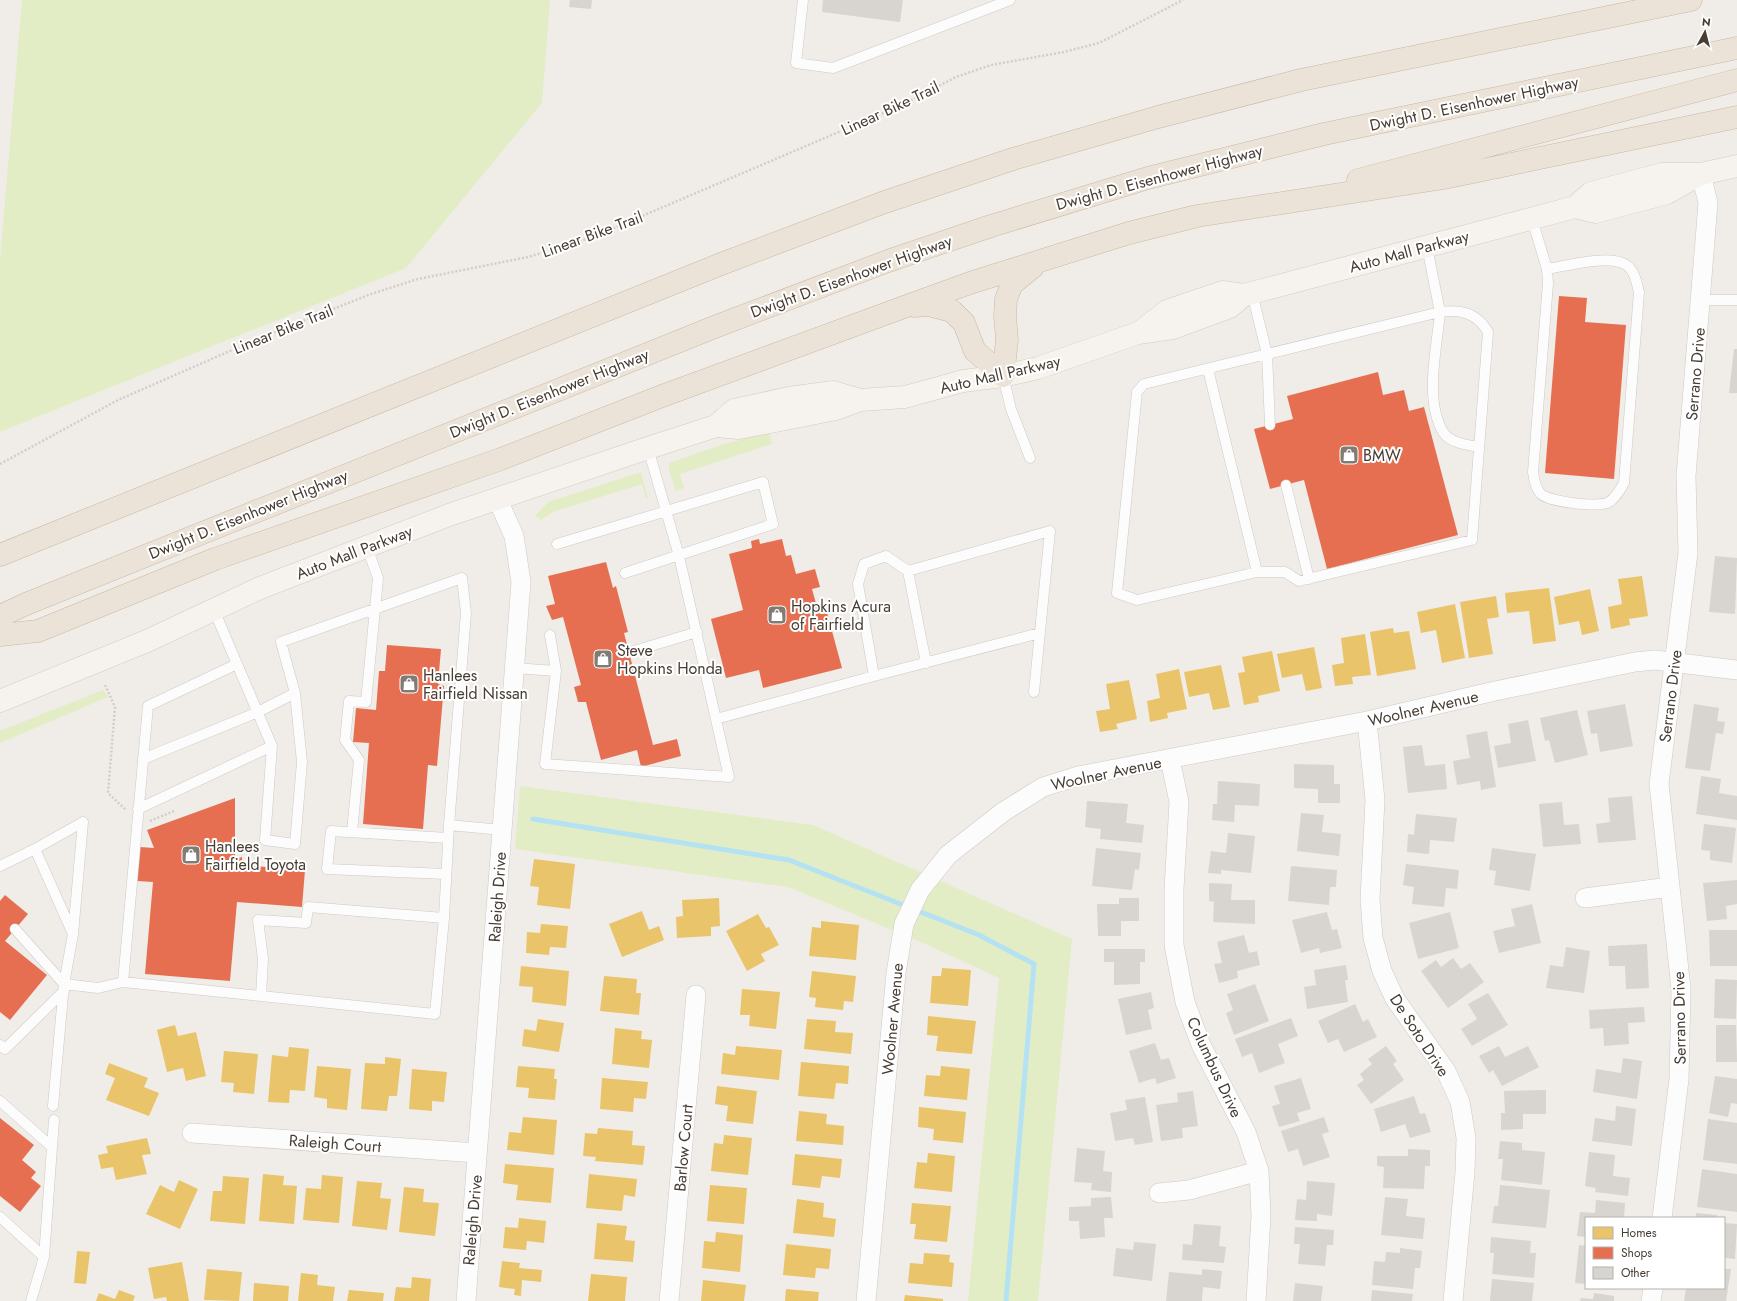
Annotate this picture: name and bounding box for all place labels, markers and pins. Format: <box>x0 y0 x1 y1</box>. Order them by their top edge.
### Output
shop icon: BMW <box>1338 444 1360 466</box>
place label: BMW <box>1363 444 1401 467</box>
place label: Hopkins Acura of Fairfield <box>791 595 891 636</box>
shop icon: Hopkins Acura of Fairfield <box>766 604 788 626</box>
place label: Steve Hopkins Honda <box>617 639 723 680</box>
shop icon: Steve Hopkins Honda <box>592 648 614 670</box>
place label: Hanlees Fairfield Nissan <box>423 664 528 705</box>
shop icon: Hanlees Fairfield Nissan <box>398 673 420 695</box>
place label: Hanlees Fairfield Toyota <box>205 835 306 876</box>
shop icon: Hanlees Fairfield Toyota <box>180 844 202 866</box>

